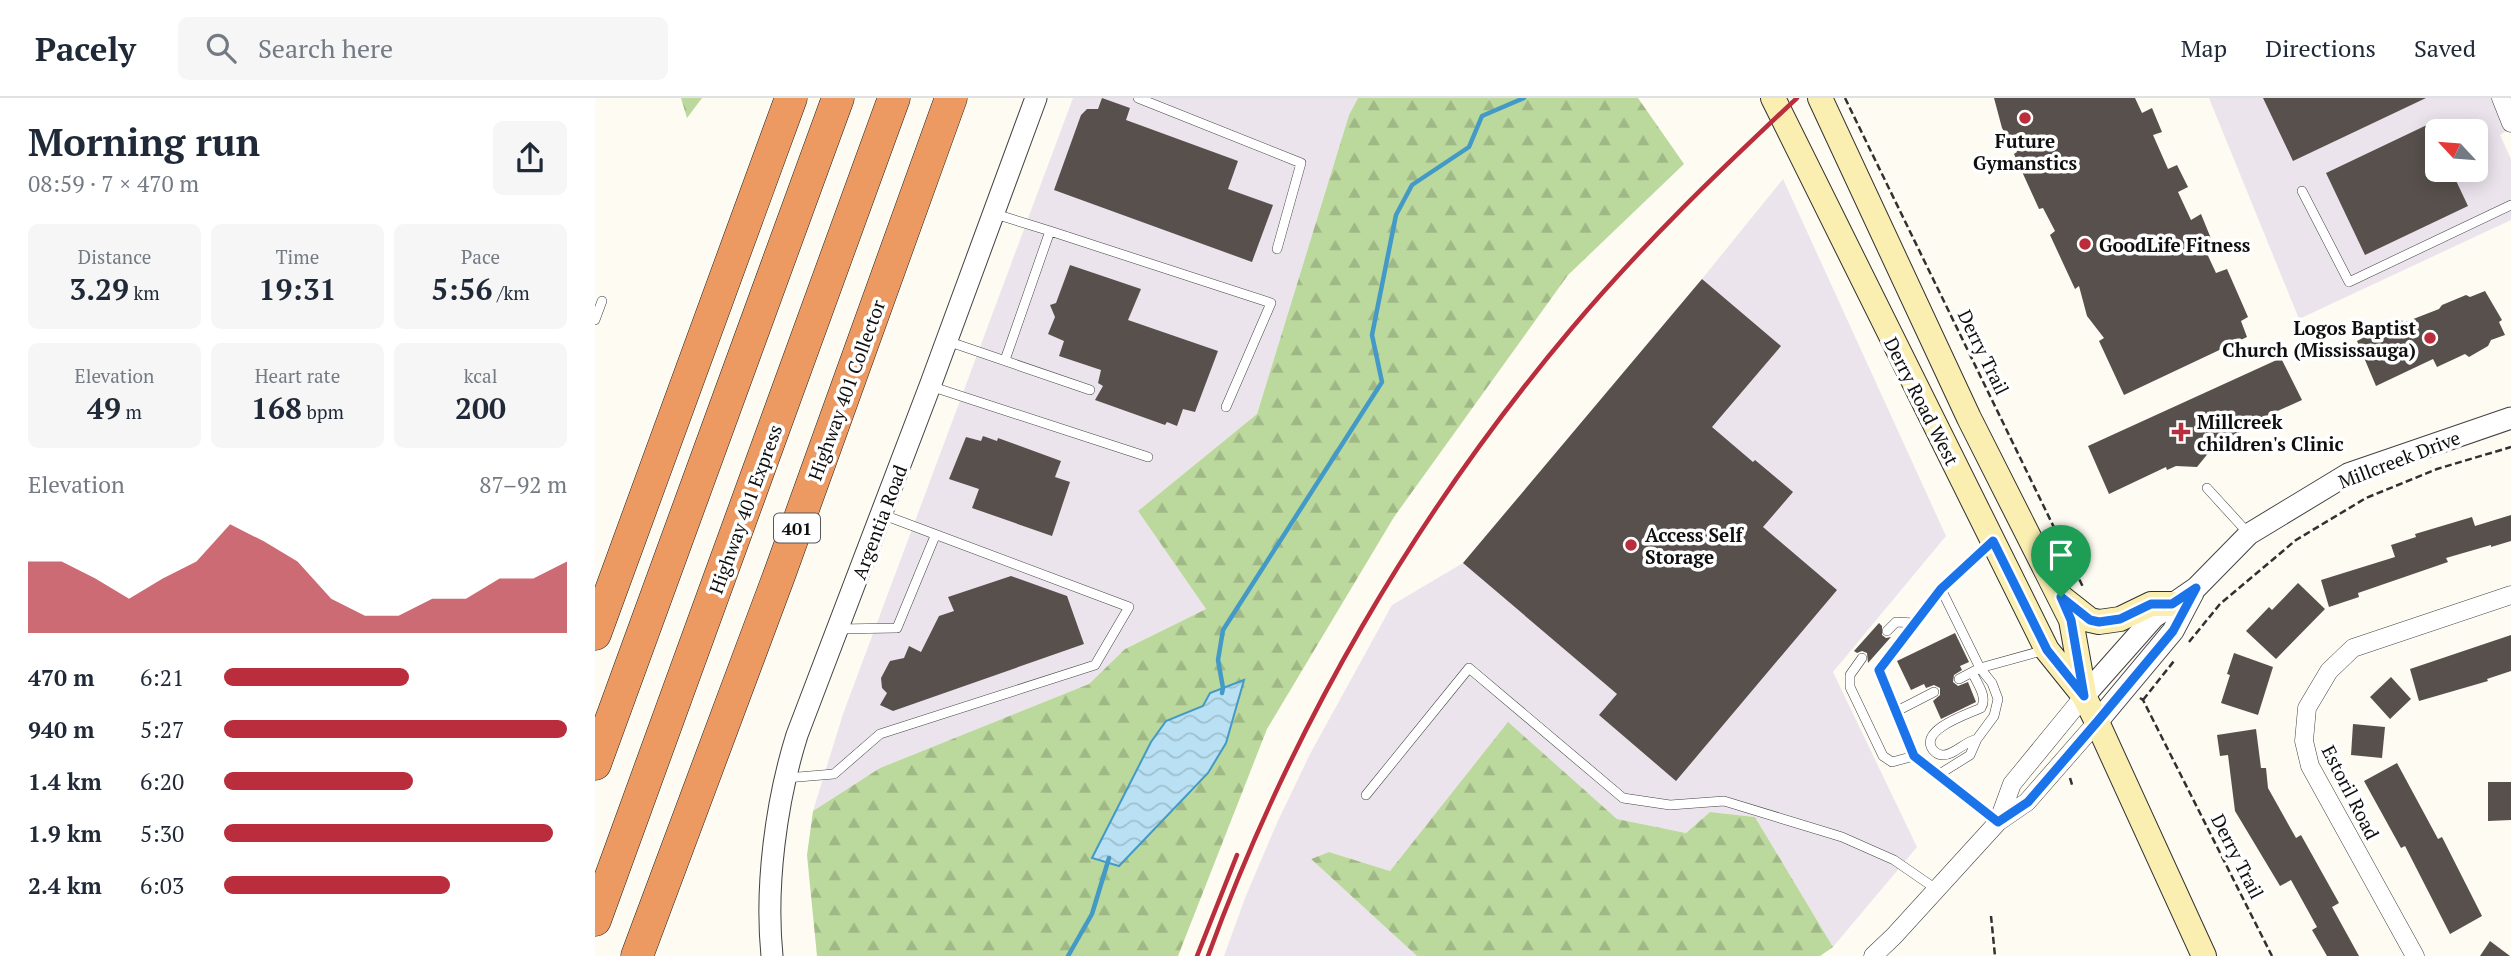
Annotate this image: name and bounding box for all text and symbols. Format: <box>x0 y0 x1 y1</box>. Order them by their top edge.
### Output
search box <box>178 17 668 80</box>
text: Pacely <box>35 27 136 70</box>
icon: search <box>202 29 240 67</box>
text: Search here <box>258 31 393 65</box>
text: Map <box>2181 32 2227 64</box>
text: Directions <box>2265 32 2376 64</box>
text: Saved <box>2414 32 2476 64</box>
marker: Future Gymanstics <box>2017 110 2033 126</box>
text: Morning run <box>28 117 260 167</box>
north arrow <box>2425 119 2489 182</box>
map controls <box>2425 119 2488 182</box>
button: share <box>493 121 567 195</box>
place label: Future Gymanstics <box>1973 128 2077 175</box>
text: 08:59 · 7 × 470 m <box>28 168 199 199</box>
place label: GoodLife Fitness <box>2099 232 2251 257</box>
marker: GoodLife Fitness <box>2077 236 2093 252</box>
text: Distance <box>78 244 151 269</box>
text: Time <box>276 244 319 269</box>
text: Pace <box>461 244 500 269</box>
text: 3.29 <box>69 269 129 309</box>
text: 19:31 <box>258 269 337 309</box>
text: 5:56 <box>431 269 492 309</box>
text: km <box>129 280 160 305</box>
text: /km <box>492 280 530 305</box>
street label: Highway 401 Collector <box>802 296 891 484</box>
street label: Derry Trail <box>1953 305 2015 399</box>
place label: Logos Baptist Church (Mississauga) <box>2222 315 2416 362</box>
marker: Logos Baptist Church (Mississauga) <box>2422 330 2438 346</box>
street label: Derry Road West <box>1879 333 1965 469</box>
text: Elevation <box>75 363 154 388</box>
text: Heart rate <box>255 363 340 388</box>
text: kcal <box>464 363 497 388</box>
text: 49 <box>87 388 121 428</box>
text: 168 <box>251 388 302 428</box>
text: 200 <box>455 388 506 428</box>
text: m <box>121 399 142 424</box>
text: bpm <box>302 399 344 424</box>
place label: Millcreek children's Clinic <box>2197 409 2344 456</box>
street label: Highway 401 Express <box>703 421 787 597</box>
marker: Millcreek children's Clinic <box>2171 422 2191 442</box>
street label: Millcreek Drive <box>2334 424 2464 494</box>
street label: Argentia Road <box>846 461 912 583</box>
text: Elevation <box>28 469 125 500</box>
text: 87–92 m <box>479 469 567 500</box>
road number: 401 <box>774 514 820 542</box>
place label: Access Self Storage <box>1645 522 1745 569</box>
pin <box>2031 525 2091 597</box>
icon: arrive <box>2042 536 2080 574</box>
marker: Access Self Storage <box>1623 537 1639 553</box>
text: 470 m <box>28 662 94 693</box>
text: 6:21 <box>140 662 184 693</box>
text: 940 m <box>28 714 94 745</box>
text: 5:27 <box>140 714 184 745</box>
street label: Estoril Road <box>2317 741 2386 844</box>
text: 1.4 km <box>28 766 102 797</box>
text: 6:20 <box>140 766 184 797</box>
street label: Derry Trail <box>2206 809 2270 903</box>
text: 1.9 km <box>28 818 102 849</box>
text: 5:30 <box>140 818 184 849</box>
text: 2.4 km <box>28 870 102 901</box>
text: 6:03 <box>140 870 184 901</box>

